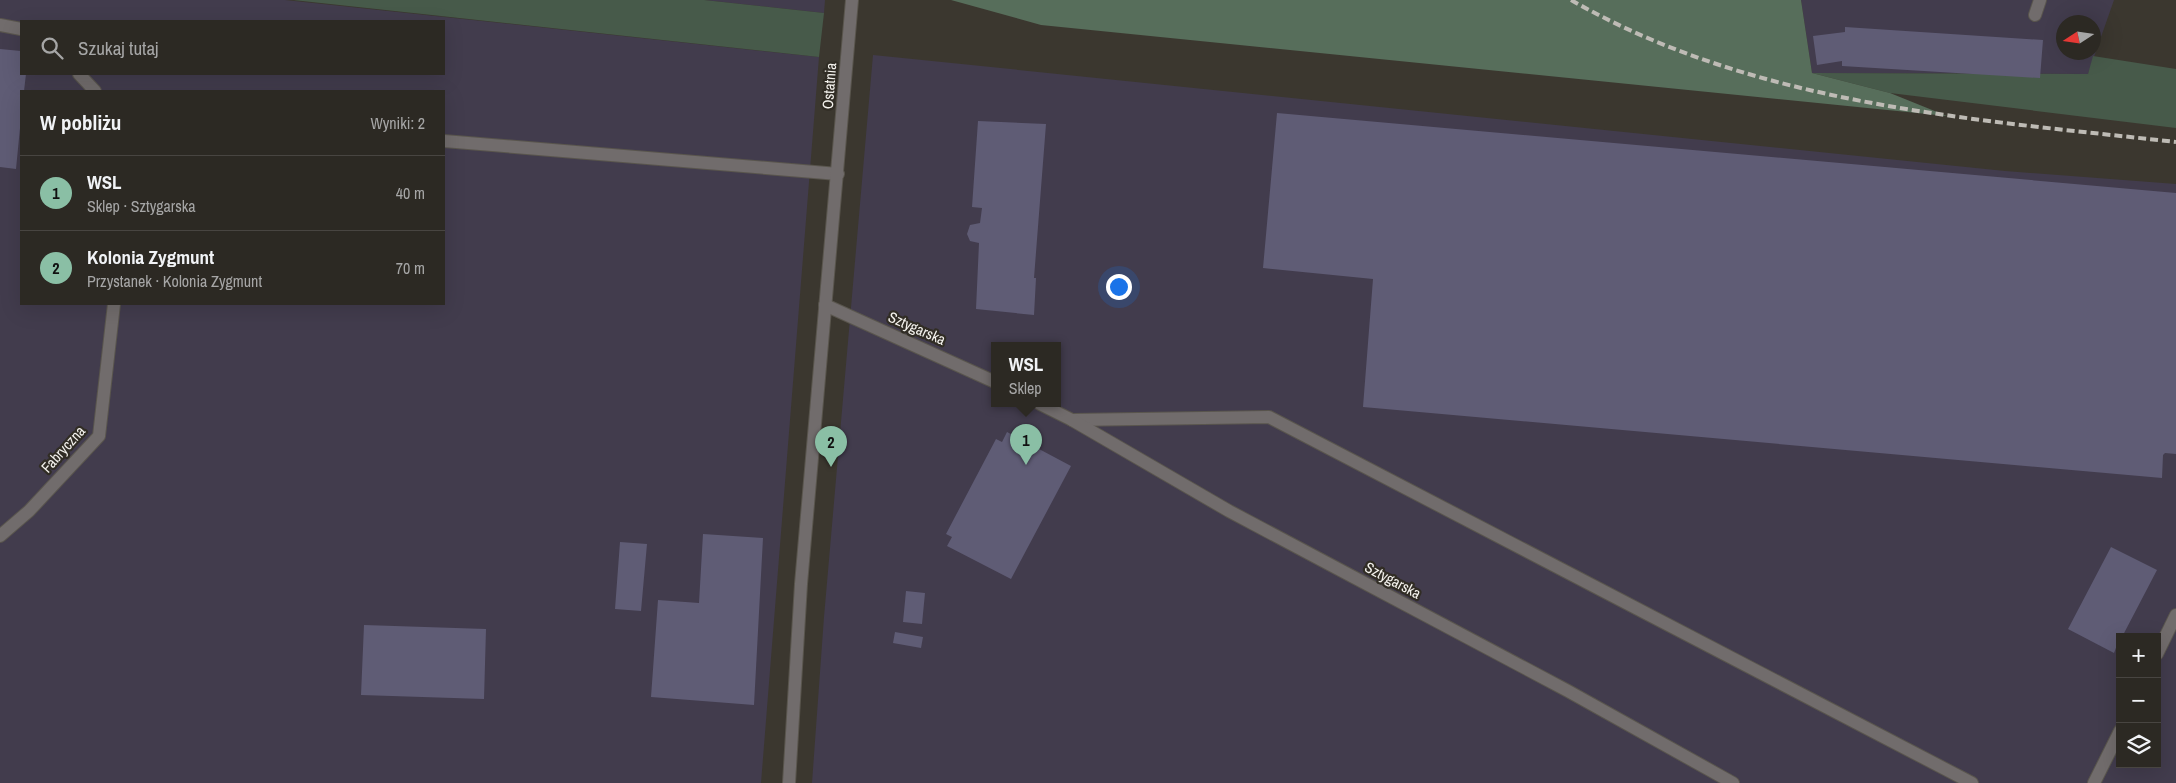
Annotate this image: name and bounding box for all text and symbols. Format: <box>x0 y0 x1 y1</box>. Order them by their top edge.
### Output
north arrow <box>2056 15 2101 60</box>
search box <box>20 20 445 75</box>
icon: search <box>38 34 66 62</box>
text: Szukaj tutaj <box>78 35 159 61</box>
street label: Ostatnia <box>817 62 841 110</box>
text: W pobliżu <box>40 108 121 137</box>
text: Wyniki: 2 <box>370 112 425 134</box>
text: WSL <box>87 169 122 195</box>
text: 1 <box>52 182 60 204</box>
text: 40 m <box>396 182 425 204</box>
text: Sklep · Sztygarska <box>87 195 196 217</box>
text: Kolonia Zygmunt <box>87 244 214 270</box>
text: 2 <box>52 257 60 279</box>
text: 70 m <box>396 257 425 279</box>
text: Przystanek · Kolonia Zygmunt <box>87 270 262 292</box>
your location <box>1106 274 1132 300</box>
street label: Sztygarska <box>885 306 949 350</box>
popup <box>991 342 1061 407</box>
text: WSL <box>1009 351 1043 377</box>
text: Sklep <box>1009 377 1042 399</box>
street label: Fabryczna <box>36 421 90 477</box>
pin: 1 <box>1010 424 1042 465</box>
pin: 2 <box>815 426 847 467</box>
street label: Sztygarska <box>1361 556 1425 604</box>
map controls <box>2116 633 2161 768</box>
button: + <box>2116 633 2161 678</box>
button: − <box>2116 678 2161 723</box>
button: layers <box>2116 723 2161 768</box>

